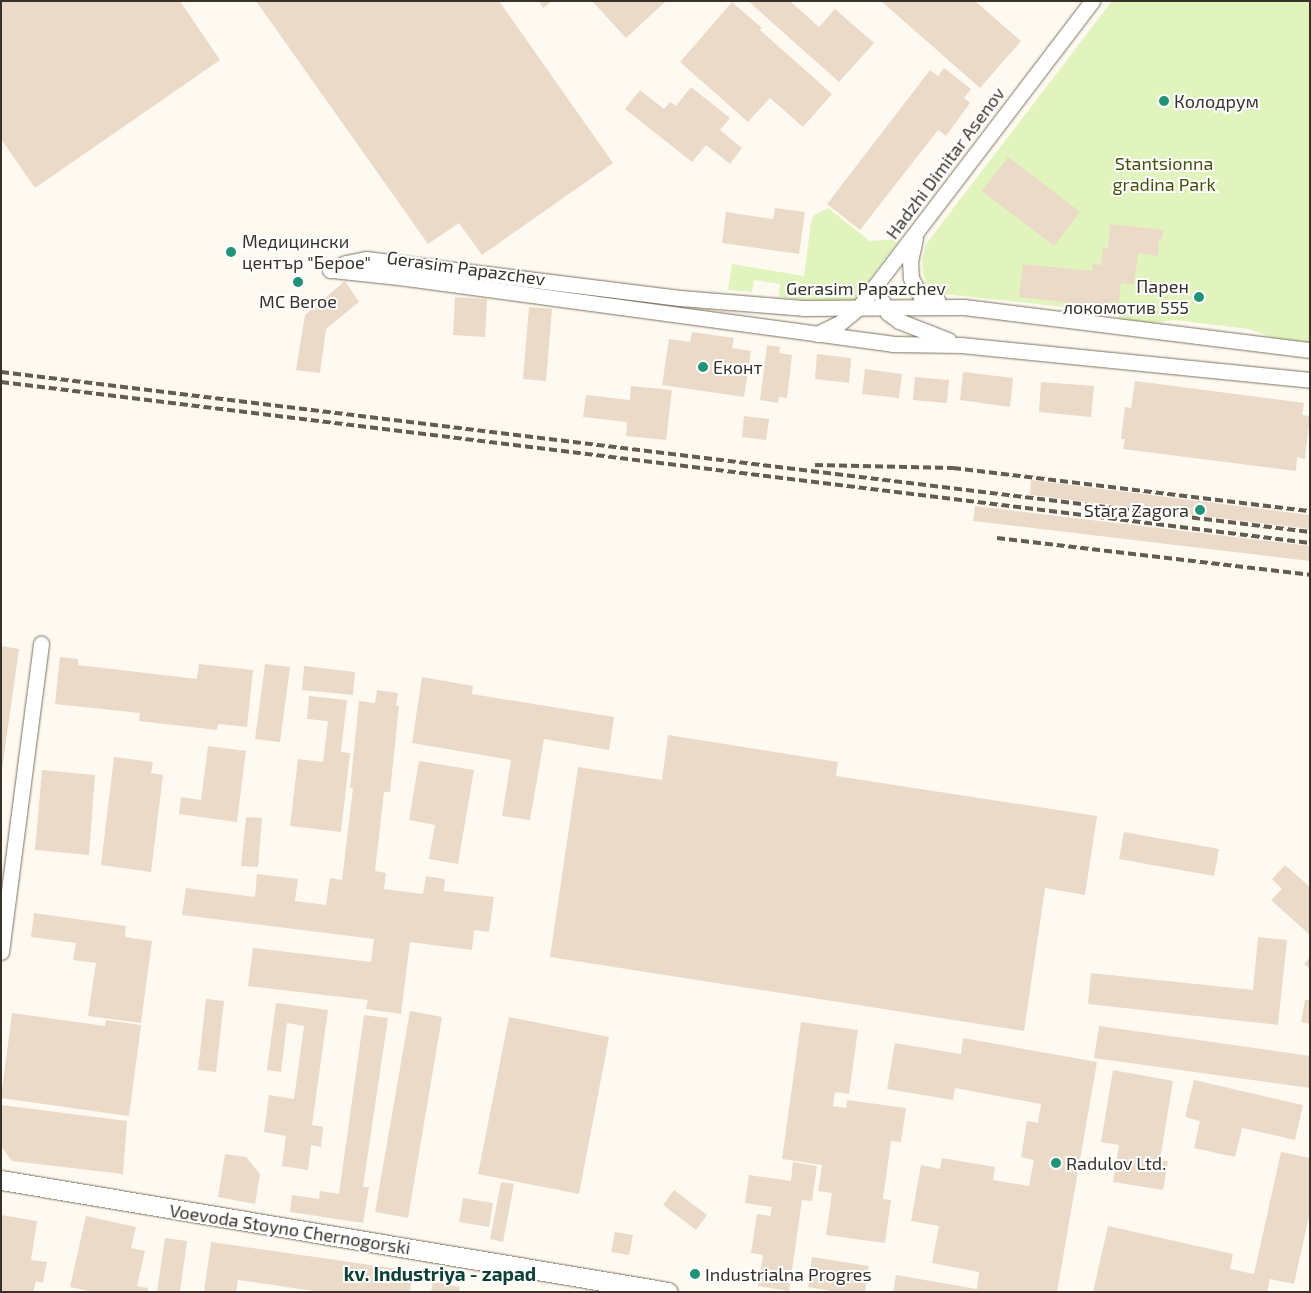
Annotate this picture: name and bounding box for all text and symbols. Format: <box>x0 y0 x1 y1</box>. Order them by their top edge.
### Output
street label: Hadzhi Dimitar Asenov <box>881 83 1009 243</box>
place label: Колодрум <box>1174 90 1259 112</box>
marker: Колодрум <box>1158 95 1170 107</box>
park label: Stantsionna gradina Park <box>1112 153 1216 195</box>
place label: Медицински център "Берое" <box>242 231 371 274</box>
marker: Медицински център "Берое" <box>224 245 238 259</box>
street label: Gerasim Papazchev <box>385 246 547 290</box>
marker: MC Beroe <box>292 276 304 288</box>
place label: Парен локомотив 555 <box>1063 276 1189 318</box>
street label: Gerasim Papazchev <box>786 277 946 299</box>
place label: MC Beroe <box>259 290 337 312</box>
marker: Парен локомотив 555 <box>1193 291 1205 303</box>
place label: Еконт <box>713 356 762 378</box>
marker: Еконт <box>697 361 709 373</box>
place label: Stara Zagora <box>1084 499 1189 521</box>
marker: Stara Zagora <box>1193 503 1207 517</box>
place label: Radulov Ltd. <box>1066 1152 1167 1174</box>
marker: Radulov Ltd. <box>1050 1157 1062 1169</box>
street label: Voevoda Stoyno Chernogorski <box>168 1199 412 1259</box>
district label: kv. Industriya - zapad <box>344 1263 536 1285</box>
place label: Industrialna Progres <box>705 1263 872 1285</box>
marker: Industrialna Progres <box>689 1268 701 1280</box>

